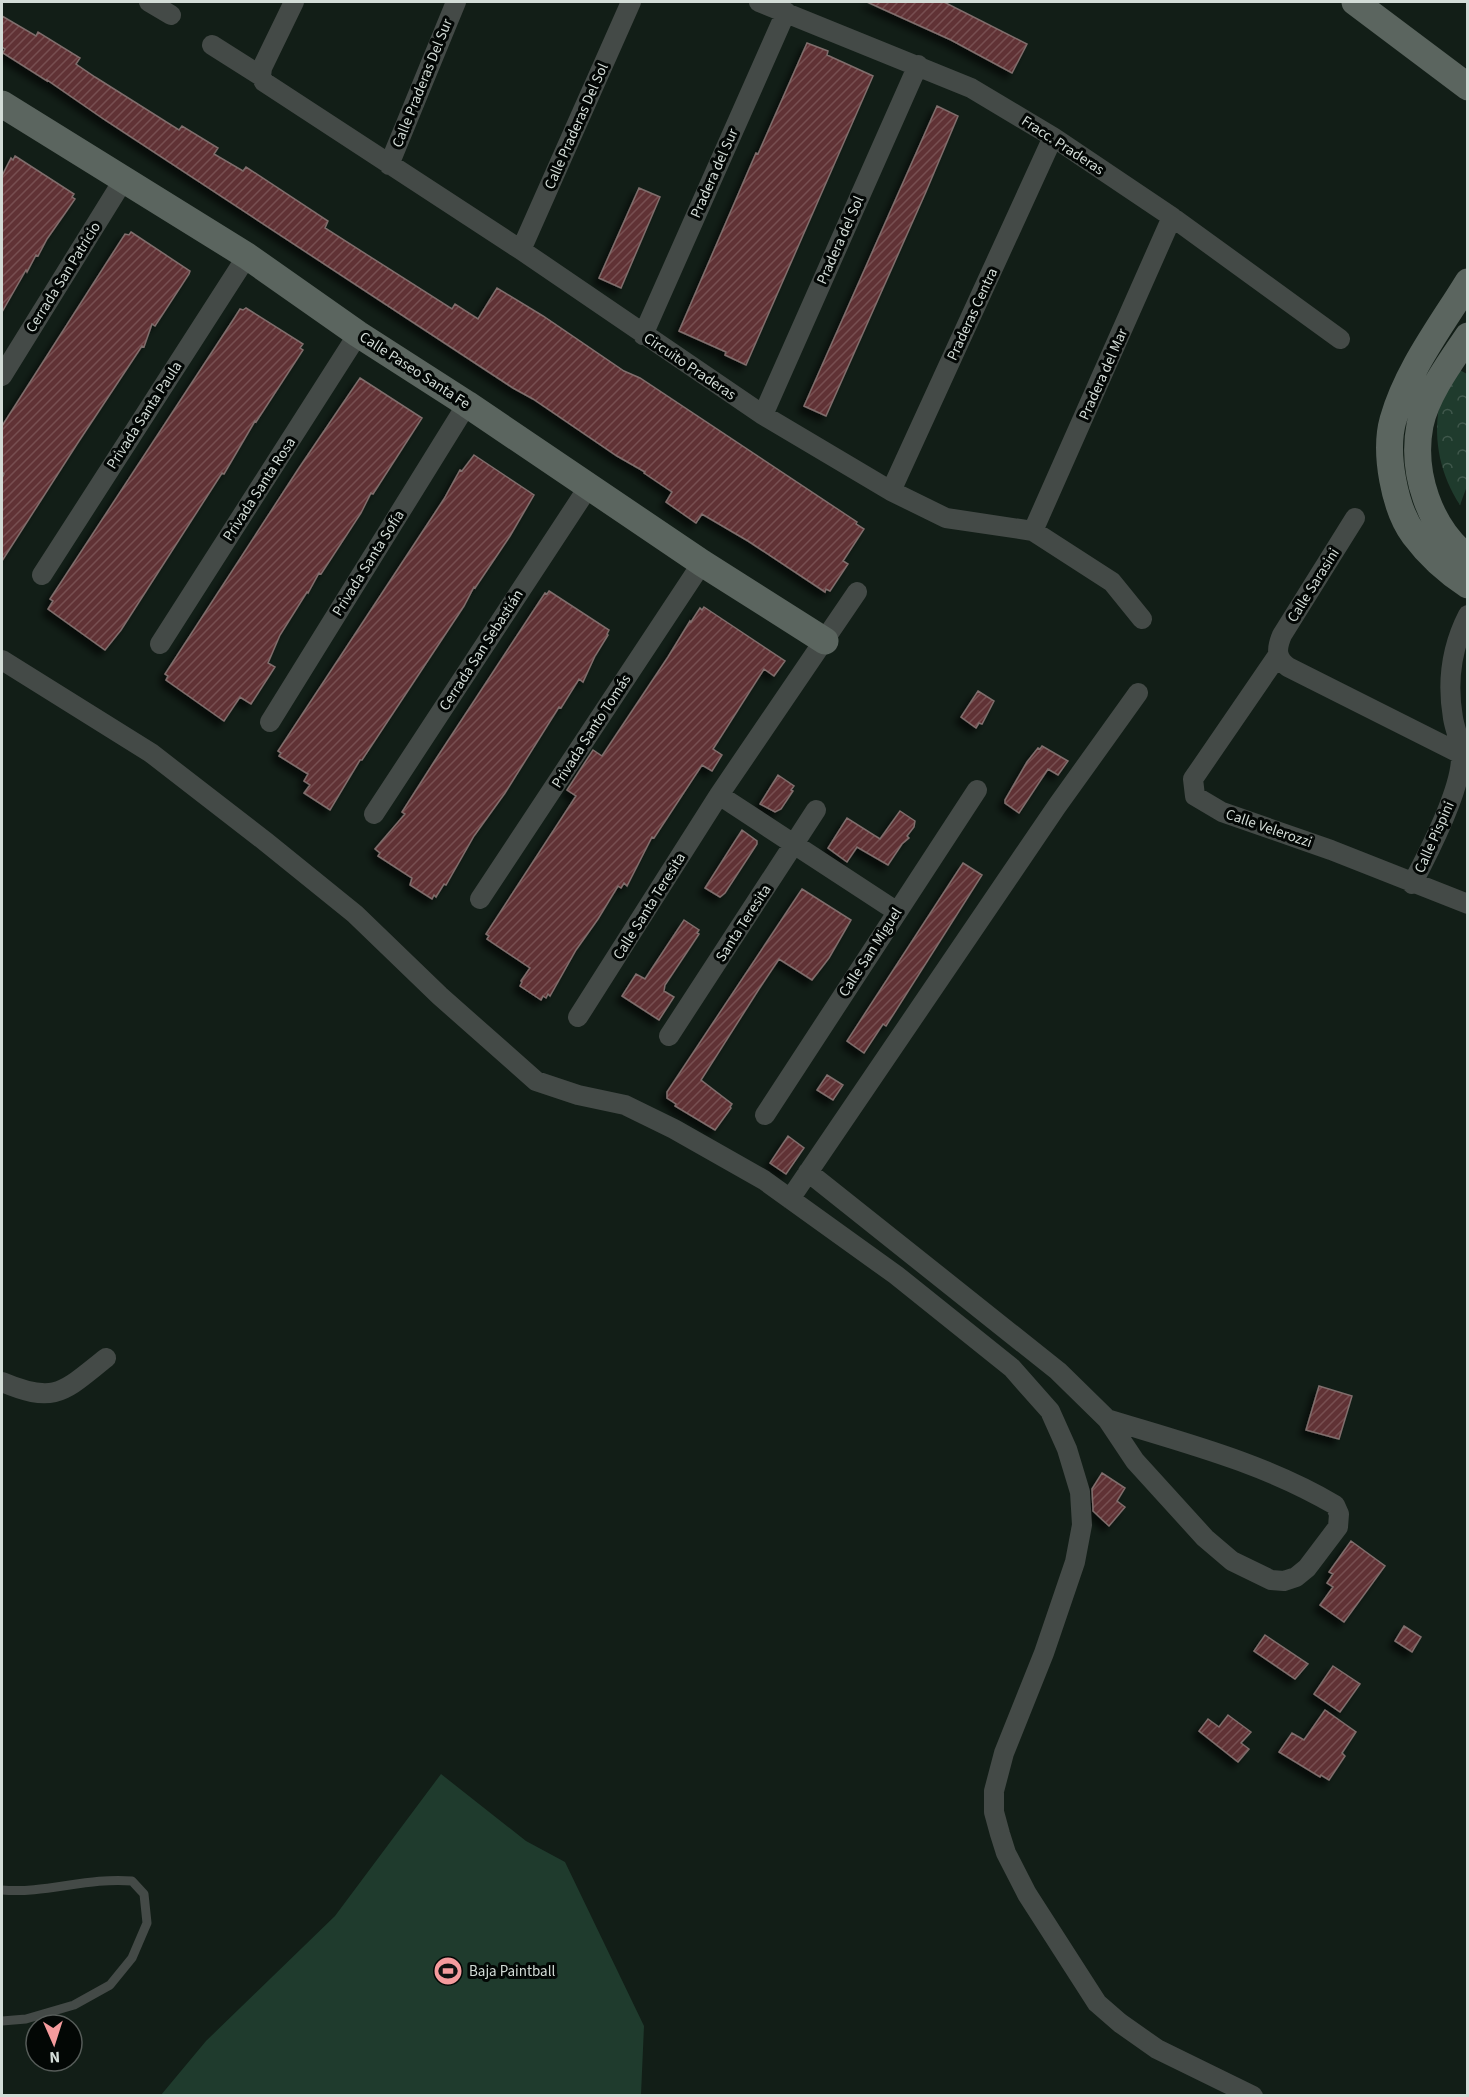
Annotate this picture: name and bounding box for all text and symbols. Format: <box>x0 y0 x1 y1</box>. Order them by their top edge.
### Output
street label: Calle Praderas Del Sur <box>387 15 458 151</box>
street label: Calle Praderas Del Sol <box>539 60 614 193</box>
street label: Fracc. Praderas <box>1017 111 1108 180</box>
street label: Pradera del Sur <box>685 124 744 221</box>
street label: Pradera del Sol <box>812 193 869 288</box>
street label: Cerrada San Patricio <box>21 218 106 337</box>
street label: Praderas Centra <box>942 264 1003 364</box>
street label: Pradera del Mar <box>1074 324 1133 423</box>
street label: Calle Paseo Santa Fe <box>355 327 474 414</box>
street label: Circuito Praderas <box>639 328 740 405</box>
street label: Privada Santa Paula <box>102 357 187 473</box>
street label: Privada Santa Rosa <box>218 433 301 545</box>
street label: Privada Santa Sofía <box>327 506 409 620</box>
street label: Calle Sarasini <box>1282 544 1345 626</box>
street label: Cerrada San Sebastián <box>434 585 529 715</box>
street label: Privada Santo Tomás <box>547 670 636 792</box>
street label: Calle Pispini <box>1409 798 1460 876</box>
street label: Calle Velerozzi <box>1223 804 1315 853</box>
street label: Calle Santa Teresita <box>608 849 691 964</box>
street label: Santa Teresita <box>711 881 776 966</box>
street label: Calle San Miguel <box>834 903 907 1001</box>
sports icon: Baja Paintball <box>432 1955 464 1987</box>
place label: Baja Paintball <box>469 1961 555 1982</box>
north arrow <box>24 2013 84 2073</box>
text: N <box>49 2046 61 2068</box>

